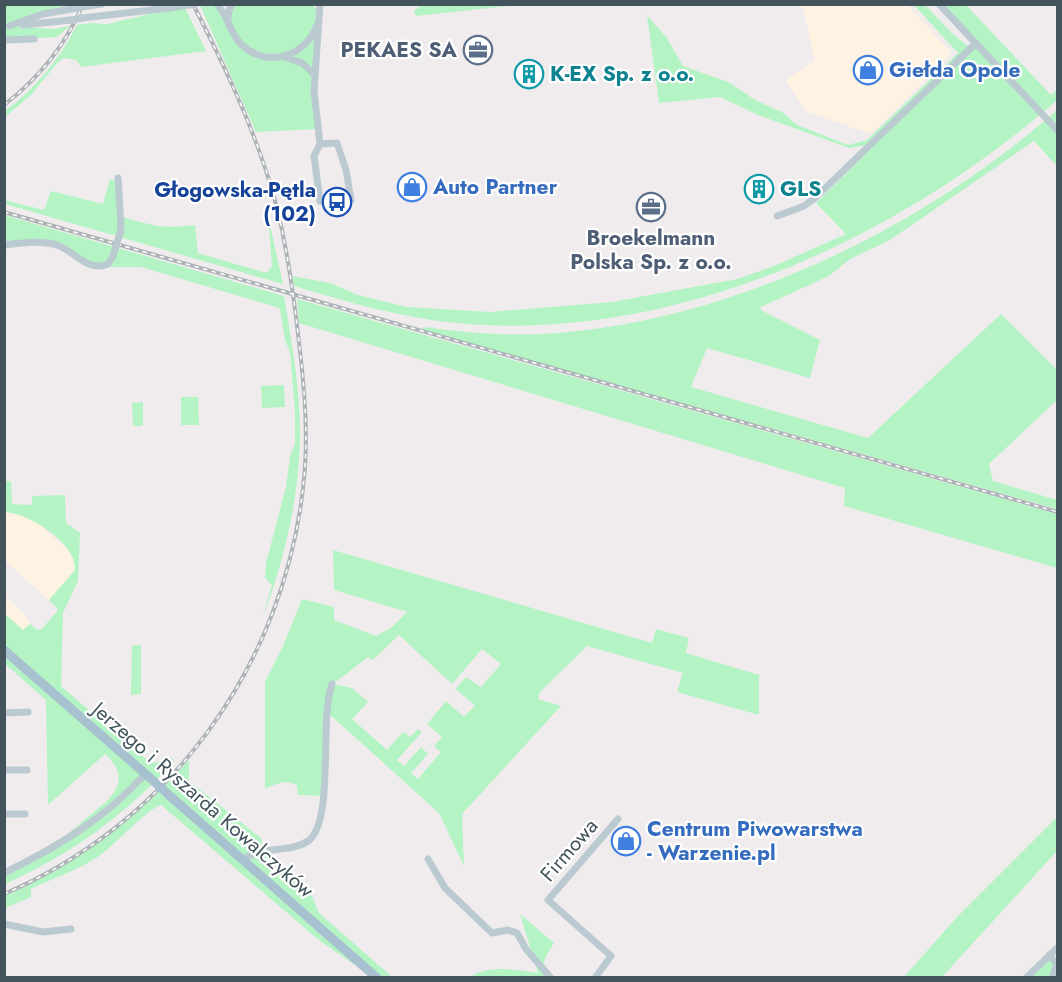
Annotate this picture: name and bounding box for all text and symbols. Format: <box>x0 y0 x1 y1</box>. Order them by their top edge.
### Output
office icon: PEKAES SA <box>462 34 494 66</box>
place label: PEKAES SA <box>340 35 458 65</box>
shop icon: Giełda Opole <box>852 54 884 86</box>
place label: Giełda Opole <box>889 55 1020 85</box>
building icon: K-EX Sp. z o.o. <box>513 58 545 90</box>
place label: K-EX Sp. z o.o. <box>550 59 694 89</box>
shop icon: Auto Partner <box>396 171 428 203</box>
place label: Auto Partner <box>432 172 558 202</box>
building icon: GLS <box>743 173 775 205</box>
place label: GLS <box>780 174 821 204</box>
place label: Głogowska-Pętla (102) <box>154 175 316 229</box>
bus stop icon: Głogowska-Pętla (102) <box>321 186 353 218</box>
office icon: Broekelmann Polska Sp. z o.o. <box>635 191 667 223</box>
place label: Broekelmann Polska Sp. z o.o. <box>570 223 732 277</box>
street label: Jerzego i Ryszarda Kowalczyków <box>83 693 321 905</box>
street label: Firmowa <box>533 812 605 888</box>
place label: Centrum Piwowarstwa - Warzenie.pl <box>647 814 863 868</box>
shop icon: Centrum Piwowarstwa - Warzenie.pl <box>610 825 642 857</box>

